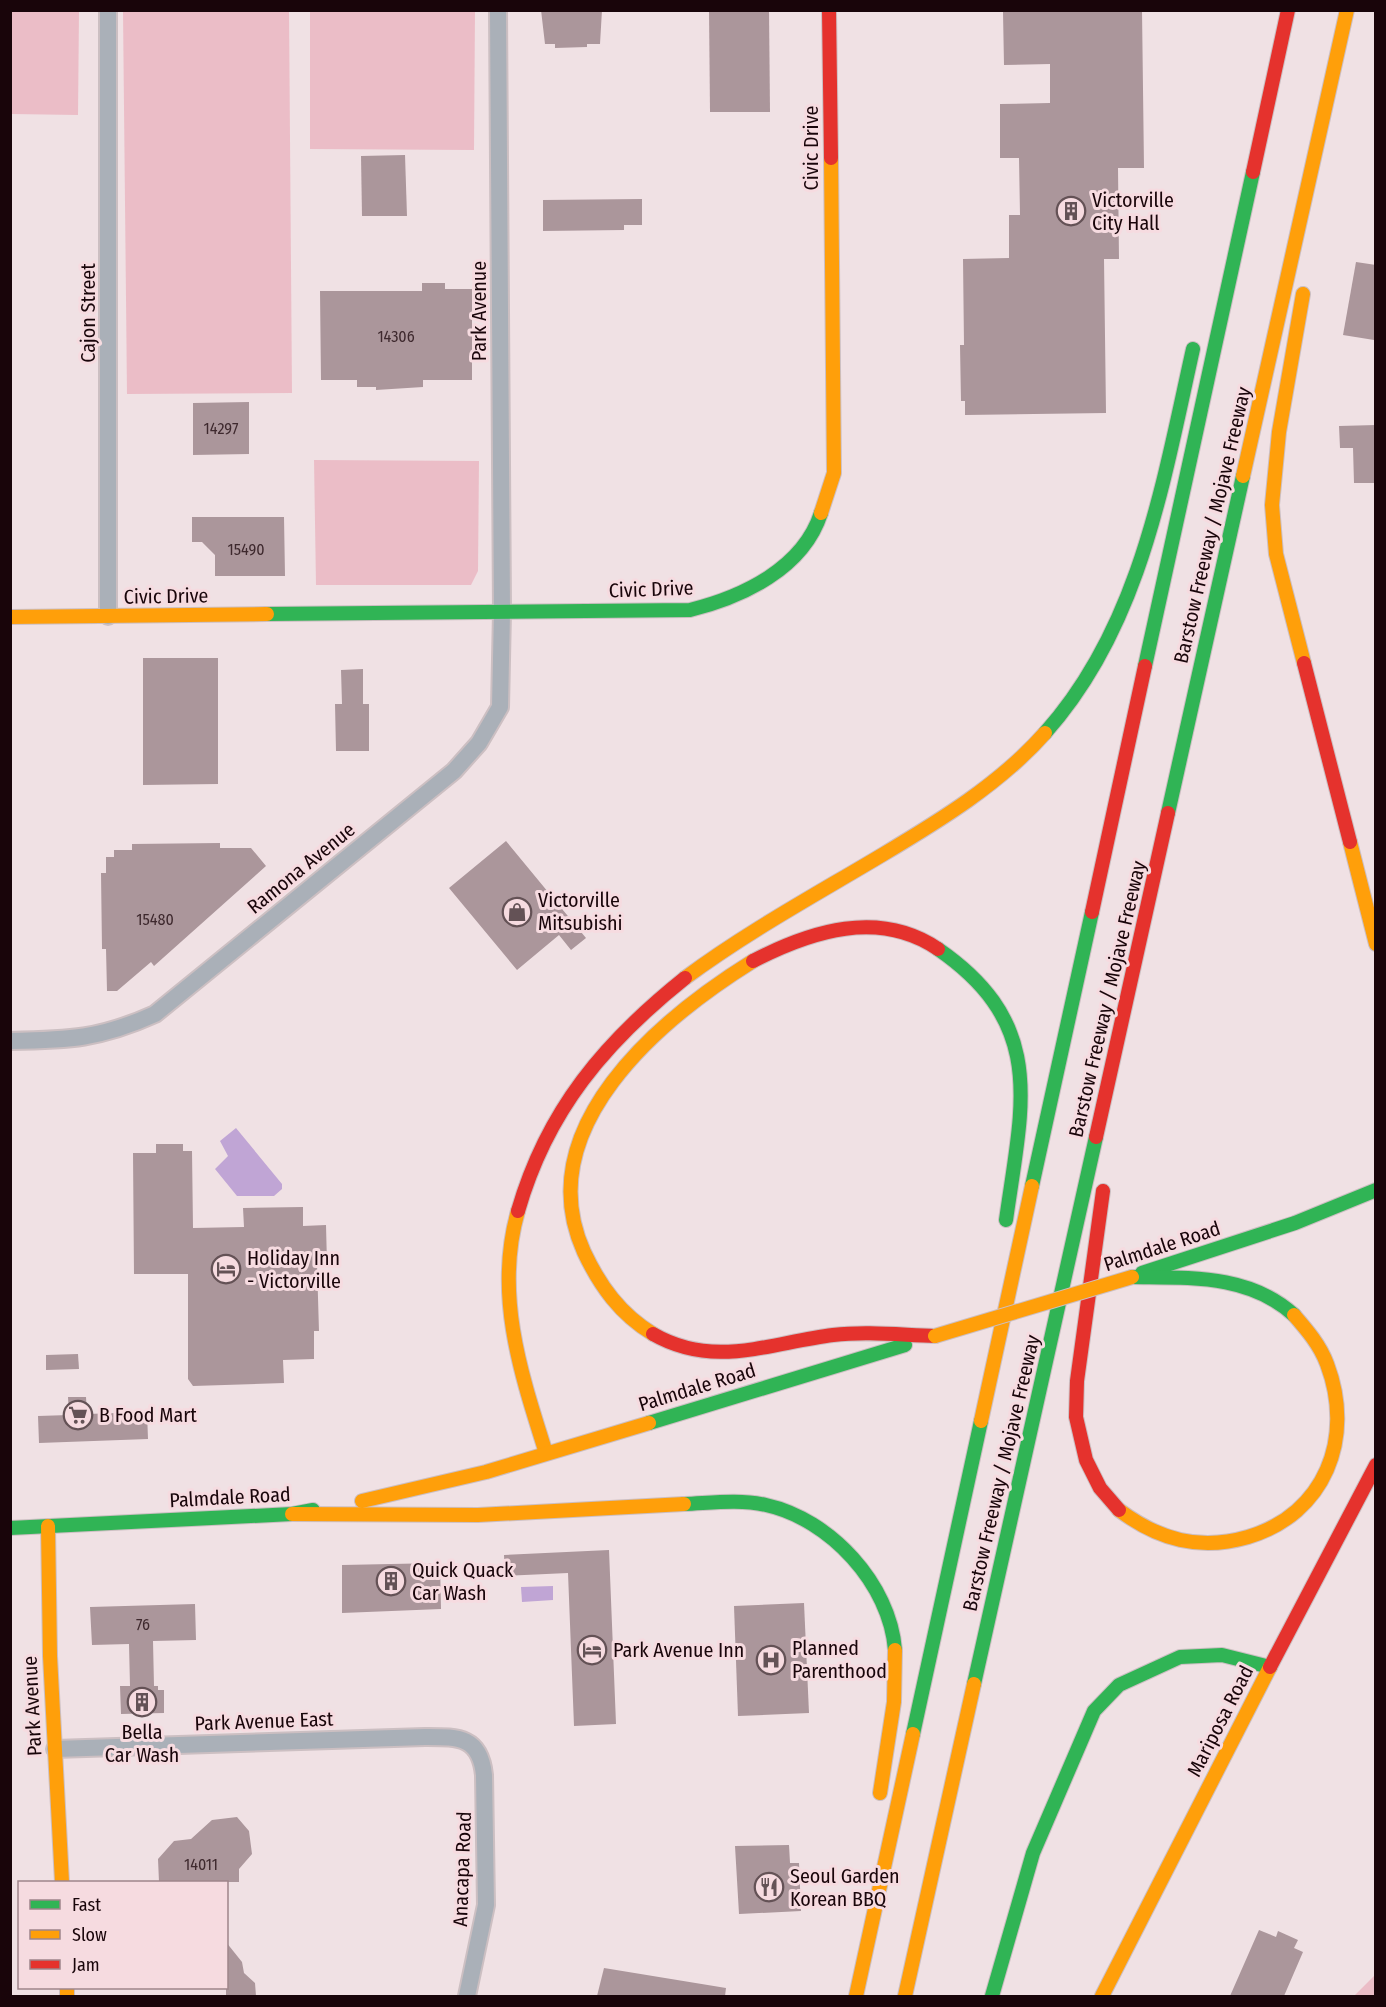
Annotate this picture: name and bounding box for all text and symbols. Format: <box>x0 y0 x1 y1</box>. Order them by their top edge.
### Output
street label: Civic Drive <box>799 106 823 190</box>
place label: Victorville City Hall <box>1092 188 1174 235</box>
building icon: Victorville City Hall <box>1055 195 1087 227</box>
street label: Park Avenue <box>467 261 491 361</box>
street label: Cajon Street <box>76 263 100 363</box>
house number: 14306 <box>377 327 415 346</box>
street label: Barstow Freeway / Mojave Freeway <box>1168 384 1256 666</box>
house number: 14297 <box>204 419 239 438</box>
house number: 15490 <box>227 540 265 559</box>
street label: Civic Drive <box>608 576 694 602</box>
street label: Civic Drive <box>123 583 209 609</box>
street label: Ramona Avenue <box>242 817 360 919</box>
street label: Barstow Freeway / Mojave Freeway <box>1063 858 1151 1140</box>
place label: Victorville Mitsubishi <box>538 888 623 935</box>
shop icon: Victorville Mitsubishi <box>501 896 533 928</box>
house number: 15480 <box>136 910 174 929</box>
street label: Palmdale Road <box>1101 1216 1223 1276</box>
place label: Holiday Inn - Victorville <box>247 1246 341 1293</box>
hotel icon: Holiday Inn - Victorville <box>210 1253 242 1285</box>
street label: Barstow Freeway / Mojave Freeway <box>957 1332 1045 1614</box>
street label: Palmdale Road <box>636 1358 758 1416</box>
supermarket icon: B Food Mart <box>62 1399 94 1431</box>
place label: B Food Mart <box>99 1403 197 1427</box>
street label: Palmdale Road <box>169 1482 291 1512</box>
place label: Quick Quack Car Wash <box>412 1558 514 1605</box>
building icon: Quick Quack Car Wash <box>375 1565 407 1597</box>
house number: 76 <box>136 1615 150 1634</box>
hotel icon: Park Avenue Inn <box>576 1634 608 1666</box>
place label: Planned Parenthood <box>792 1636 887 1683</box>
place label: Park Avenue Inn <box>613 1638 744 1662</box>
hospital icon: Planned Parenthood <box>755 1644 787 1676</box>
street label: Park Avenue <box>17 1655 47 1757</box>
street label: Mariposa Road <box>1182 1661 1258 1781</box>
building icon: Bella Car Wash <box>126 1686 158 1718</box>
street label: Park Avenue East <box>194 1707 334 1735</box>
place label: Bella Car Wash <box>105 1720 179 1767</box>
street label: Anacapa Road <box>448 1811 476 1927</box>
house number: 14011 <box>184 1855 218 1874</box>
place label: Seoul Garden Korean BBQ <box>790 1864 900 1911</box>
restaurant icon: Seoul Garden Korean BBQ <box>753 1871 785 1903</box>
legend <box>18 1881 228 1989</box>
text: Fast <box>72 1894 101 1916</box>
text: Slow <box>72 1924 107 1946</box>
text: Jam <box>72 1954 100 1976</box>

